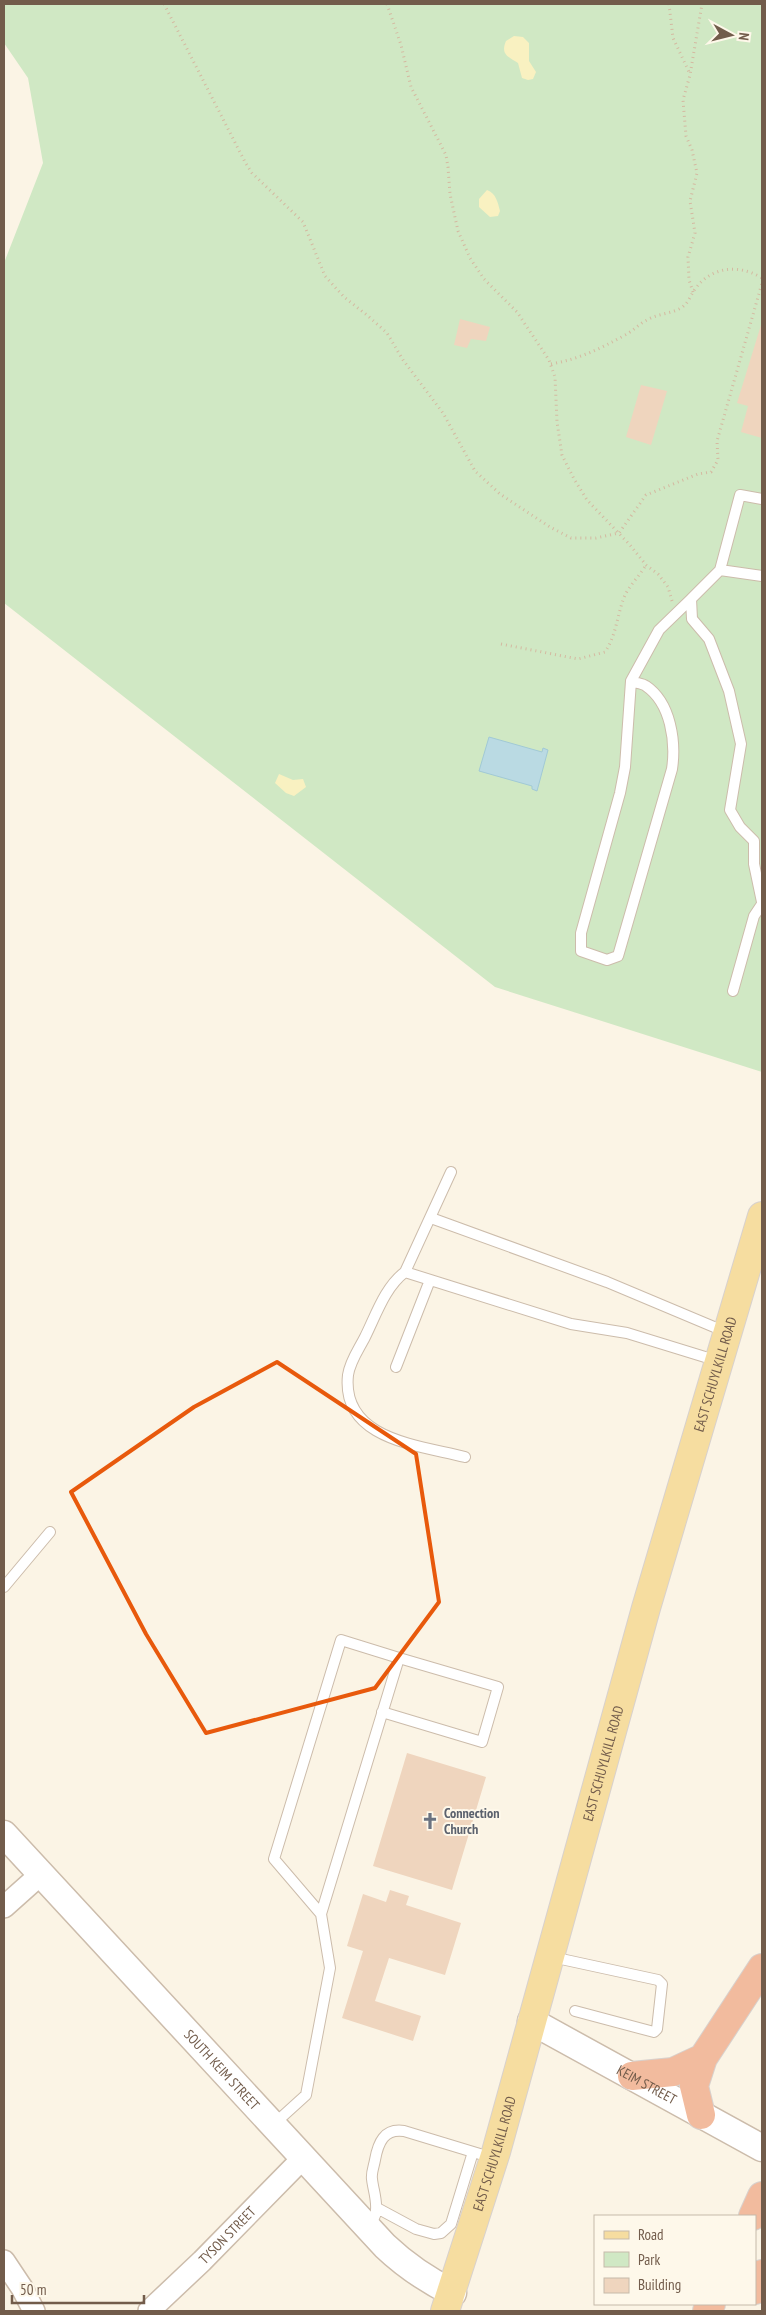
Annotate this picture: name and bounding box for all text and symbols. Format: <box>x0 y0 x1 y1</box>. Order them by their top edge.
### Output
north arrow <box>706 10 756 60</box>
text: N <box>735 32 753 41</box>
street label: EAST SCHUYLKILL ROAD <box>690 1315 741 1434</box>
street label: EAST SCHUYLKILL ROAD <box>579 1704 628 1823</box>
place label: Connection Church <box>444 1804 499 1838</box>
church icon: Connection Church <box>420 1811 440 1831</box>
street label: SOUTH KEIM STREET <box>180 2026 264 2114</box>
street label: KEIM STREET <box>614 2061 680 2109</box>
street label: EAST SCHUYLKILL ROAD <box>469 2094 520 2213</box>
street label: TYSON STREET <box>195 2202 260 2268</box>
legend <box>594 2215 756 2305</box>
text: Road <box>638 2225 664 2244</box>
text: Park <box>638 2250 660 2269</box>
scale bar <box>12 2272 145 2304</box>
text: Building <box>638 2275 681 2294</box>
text: 50 m <box>20 2280 46 2299</box>

